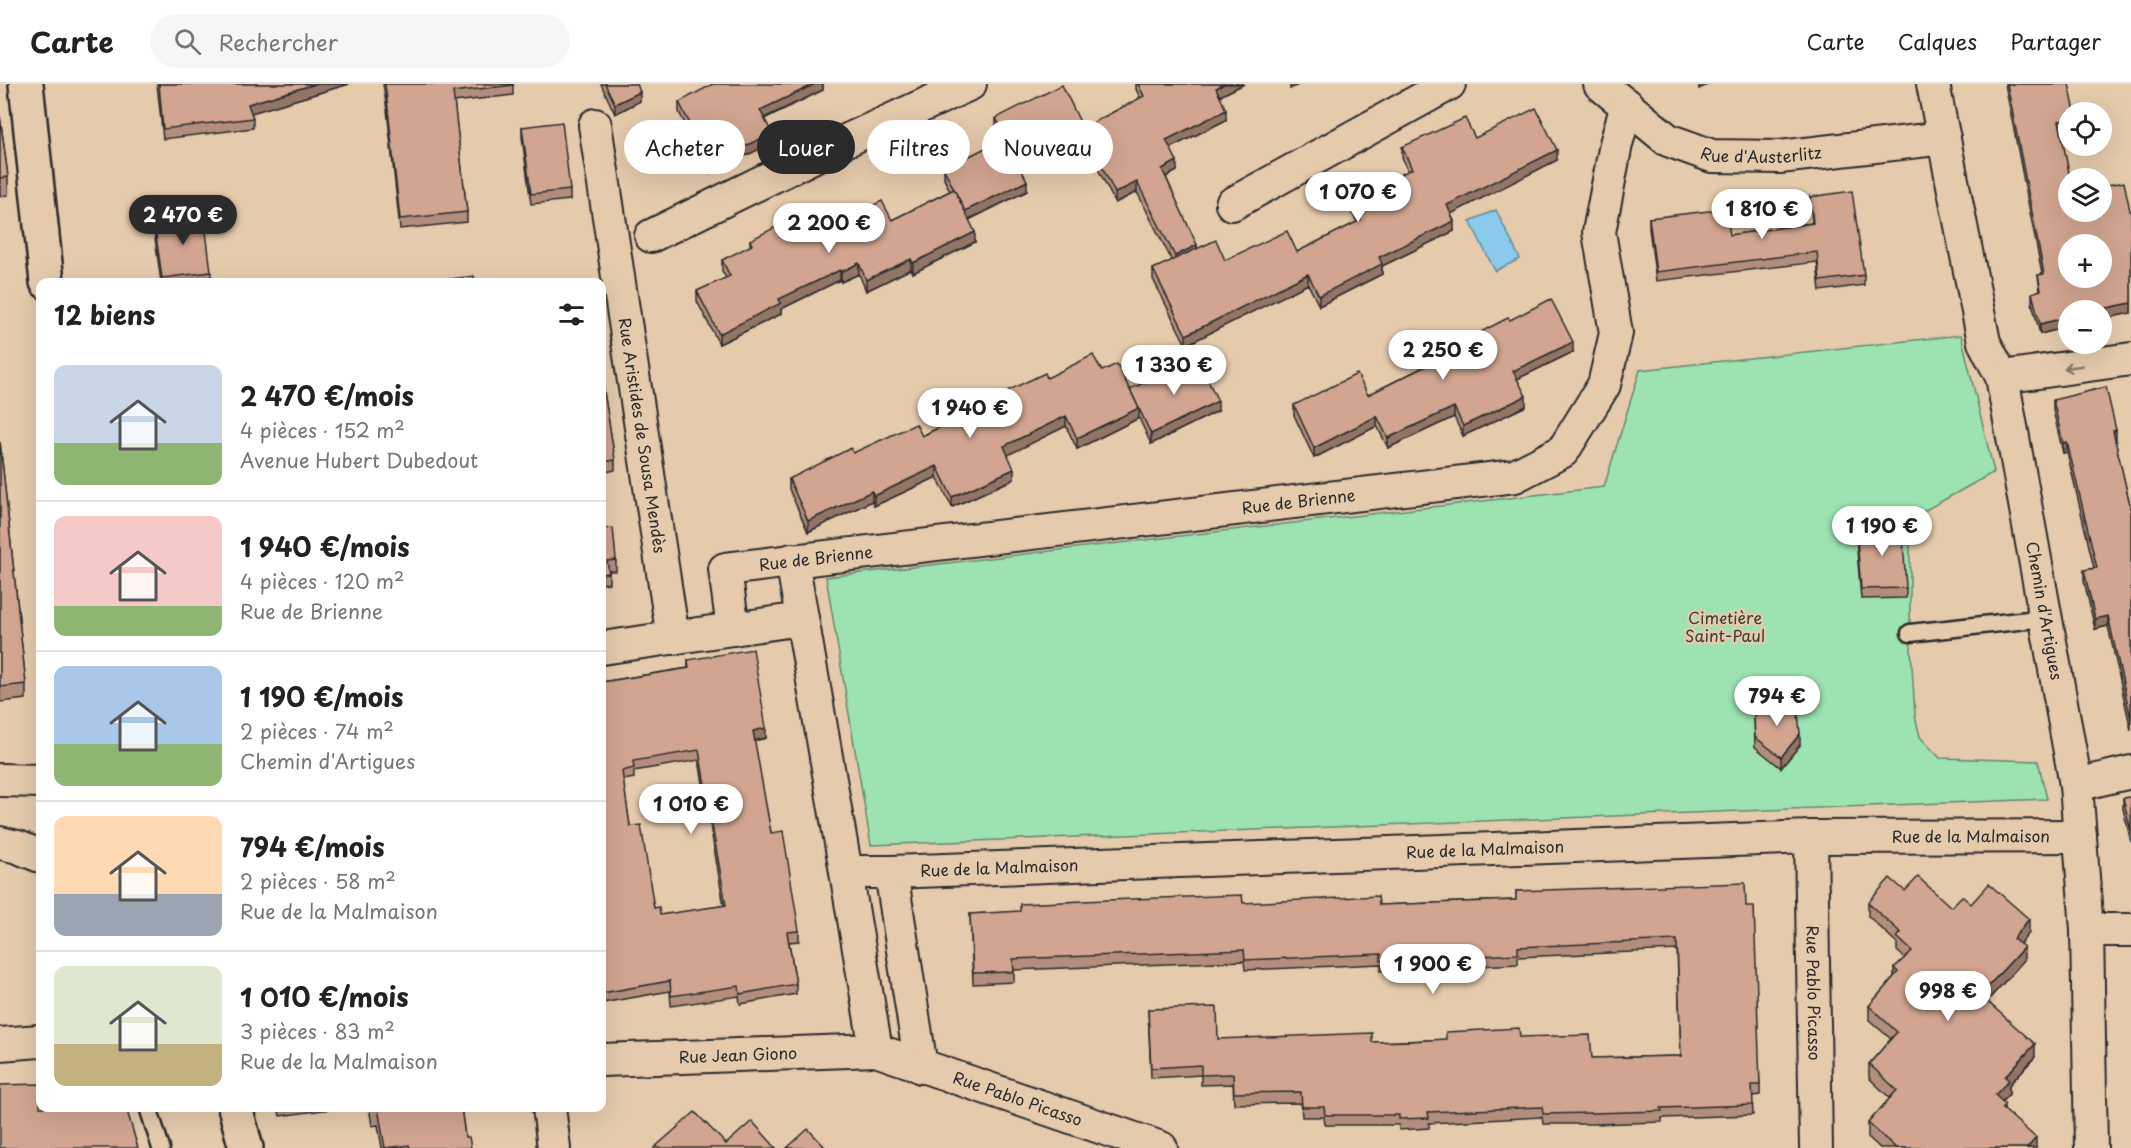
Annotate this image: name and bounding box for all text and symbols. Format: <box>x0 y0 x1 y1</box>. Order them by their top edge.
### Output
search box <box>150 14 570 68</box>
text: Carte <box>30 20 114 63</box>
icon: search <box>171 25 204 58</box>
text: Rechercher <box>219 25 338 58</box>
text: Carte <box>1807 25 1865 57</box>
text: Calques <box>1898 25 1977 57</box>
text: Partager <box>2010 25 2101 57</box>
map controls <box>2058 102 2112 354</box>
button: locate <box>2058 102 2112 156</box>
chip: Acheter <box>624 120 745 174</box>
chip: Louer <box>757 120 855 174</box>
chip: Filtres <box>867 120 970 174</box>
chip: Nouveau <box>982 120 1113 174</box>
street label: Rue d'Austerlitz <box>1697 139 1823 168</box>
button: layers <box>2058 168 2112 222</box>
pin: 1 070 € <box>1303 172 1413 223</box>
text: 1 070 € <box>1319 176 1397 206</box>
pin: 1 810 € <box>1707 189 1817 240</box>
text: 1 810 € <box>1725 193 1799 223</box>
pin: 2 470 € <box>128 195 238 246</box>
text: 2 470 € <box>143 199 223 229</box>
pin: 2 200 € <box>774 203 884 254</box>
text: 2 200 € <box>787 207 871 237</box>
button: + <box>2058 234 2112 288</box>
text: 12 biens <box>54 295 155 334</box>
icon: filters <box>555 298 588 331</box>
button: − <box>2058 300 2112 354</box>
street label: Rue Aristides de Sousa Mendès <box>613 316 673 555</box>
pin: 2 250 € <box>1388 330 1498 381</box>
text: 2 250 € <box>1402 334 1484 364</box>
pin: 1 330 € <box>1119 345 1229 396</box>
text: 1 330 € <box>1135 349 1213 379</box>
one-way arrow <box>2064 361 2083 372</box>
text: 2 470 €/mois <box>240 376 414 415</box>
pin: 1 940 € <box>915 388 1025 439</box>
icon: home <box>102 389 174 461</box>
text: 1 940 € <box>932 392 1008 422</box>
text: 4 pièces · 152 m² <box>240 415 405 445</box>
text: Avenue Hubert Dubedout <box>240 445 478 475</box>
street label: Rue de Brienne <box>1240 482 1357 519</box>
pin: 1 190 € <box>1827 506 1937 557</box>
text: 1 190 € <box>1846 510 1918 540</box>
text: 1 940 €/mois <box>240 527 410 566</box>
street label: Rue de Brienne <box>758 539 874 576</box>
street label: Chemin d'Artigues <box>2021 539 2070 682</box>
icon: home <box>102 540 174 612</box>
text: 4 pièces · 120 m² <box>240 566 404 596</box>
text: Rue de Brienne <box>240 596 383 626</box>
park label: Cimetière Saint-Paul <box>1685 605 1765 647</box>
pin: 794 € <box>1735 676 1819 727</box>
text: 1 190 €/mois <box>240 677 403 716</box>
text: 794 € <box>1748 680 1806 710</box>
icon: home <box>102 690 174 762</box>
text: 2 pièces · 74 m² <box>240 716 394 746</box>
text: Chemin d'Artigues <box>240 746 415 776</box>
pin: 1 010 € <box>636 784 746 835</box>
text: 1 010 € <box>653 788 729 818</box>
street label: Rue de la Malmaison <box>1892 823 2050 848</box>
text: 794 €/mois <box>240 827 385 866</box>
street label: Rue de la Malmaison <box>1405 833 1565 863</box>
icon: home <box>102 840 174 912</box>
street label: Rue de la Malmaison <box>920 852 1079 882</box>
text: 2 pièces · 58 m² <box>240 866 396 896</box>
text: Rue de la Malmaison <box>240 896 438 926</box>
street label: Rue Pablo Picasso <box>1801 925 1828 1061</box>
pin: 1 900 € <box>1378 944 1488 995</box>
text: 1 900 € <box>1394 948 1472 978</box>
pin: 998 € <box>1906 971 1990 1022</box>
text: 998 € <box>1919 975 1977 1005</box>
text: 1 010 €/mois <box>240 977 409 1016</box>
icon: home <box>102 990 174 1062</box>
text: 3 pièces · 83 m² <box>240 1016 395 1046</box>
street label: Rue Jean Giono <box>678 1040 797 1068</box>
text: Rue de la Malmaison <box>240 1046 438 1076</box>
street label: Rue Pablo Picasso <box>950 1064 1086 1131</box>

